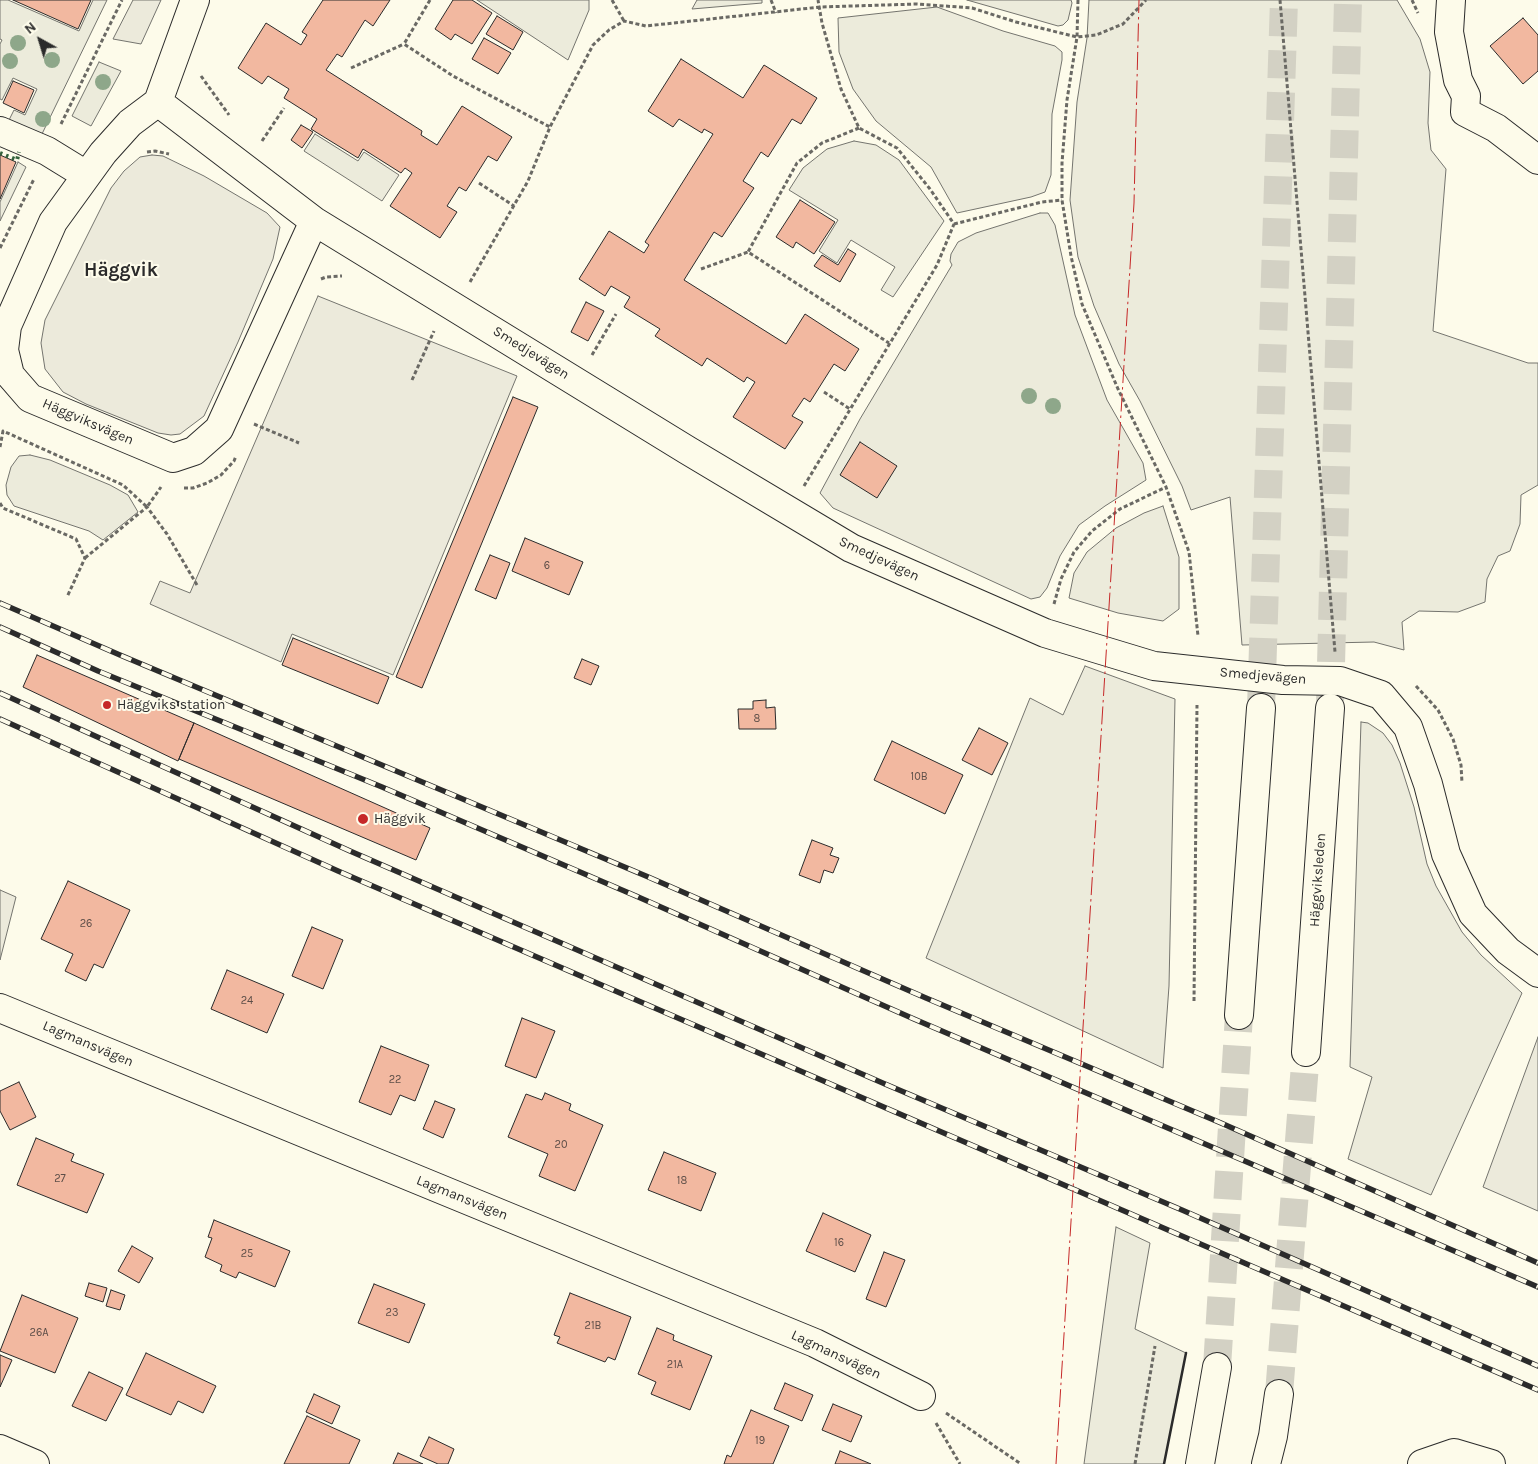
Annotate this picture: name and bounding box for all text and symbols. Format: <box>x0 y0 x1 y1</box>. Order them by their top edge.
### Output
north arrow <box>15 15 65 65</box>
text: N <box>21 18 39 38</box>
district label: Häggvik <box>84 260 158 282</box>
street label: Smedjevägen <box>490 323 572 383</box>
street label: Häggviksvägen <box>40 395 136 449</box>
street label: Smedjevägen <box>836 533 922 585</box>
house number: 6 <box>544 559 550 573</box>
street label: Smedjevägen <box>1219 664 1307 688</box>
place label: Häggviks station <box>117 697 226 713</box>
marker: Häggviks station <box>101 699 113 711</box>
house number: 8 <box>754 712 760 726</box>
house number: 10B <box>910 770 928 784</box>
place label: Häggvik <box>374 811 426 827</box>
marker: Häggvik <box>356 812 370 826</box>
street label: Häggviksleden <box>1306 832 1330 928</box>
house number: 26 <box>80 917 92 931</box>
house number: 24 <box>241 994 253 1008</box>
street label: Lagmansvägen <box>40 1017 136 1071</box>
house number: 22 <box>389 1073 401 1087</box>
house number: 20 <box>555 1138 567 1152</box>
house number: 27 <box>54 1172 66 1186</box>
street label: Lagmansvägen <box>414 1172 510 1224</box>
house number: 18 <box>677 1174 687 1188</box>
house number: 16 <box>834 1236 844 1250</box>
house number: 25 <box>241 1247 253 1261</box>
house number: 23 <box>386 1306 398 1320</box>
house number: 21B <box>585 1319 601 1333</box>
house number: 26A <box>30 1326 48 1340</box>
street label: Lagmansvägen <box>788 1327 884 1383</box>
house number: 21A <box>667 1358 683 1372</box>
house number: 19 <box>755 1434 765 1448</box>

